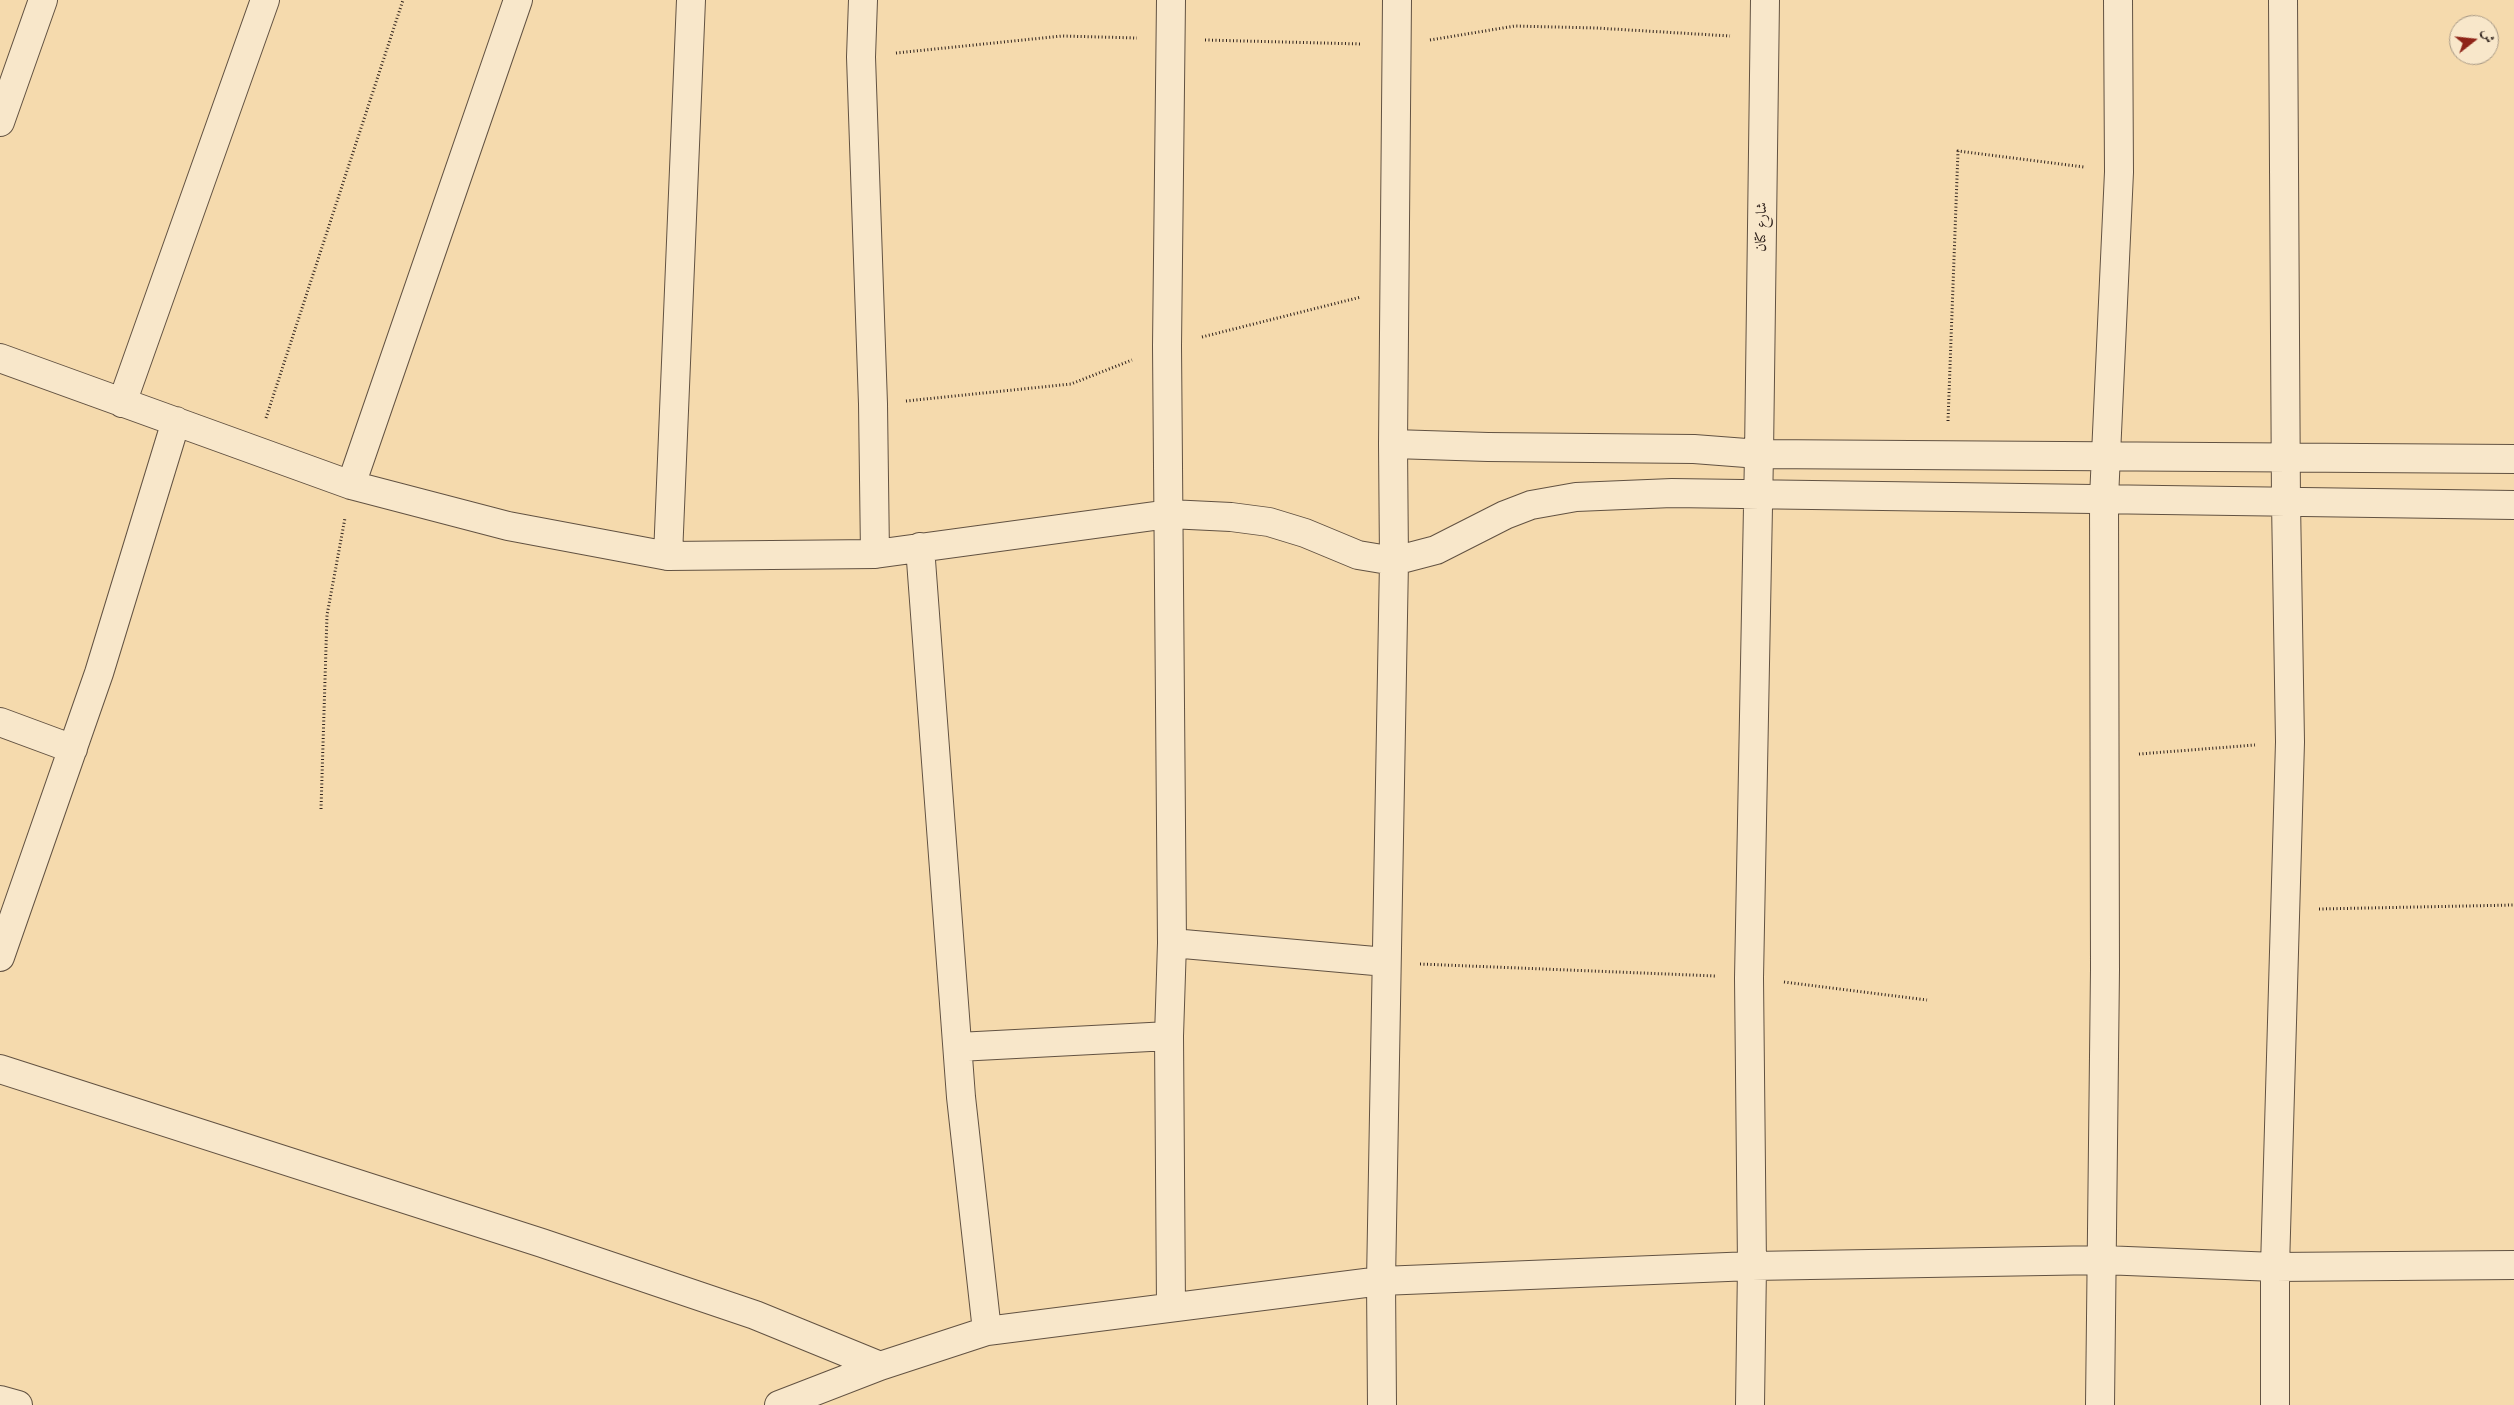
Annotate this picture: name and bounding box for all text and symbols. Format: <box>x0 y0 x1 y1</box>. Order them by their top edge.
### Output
north arrow <box>2449 15 2499 65</box>
text: ش <box>2478 27 2498 45</box>
street label: شارع كتان <box>1753 202 1771 252</box>

